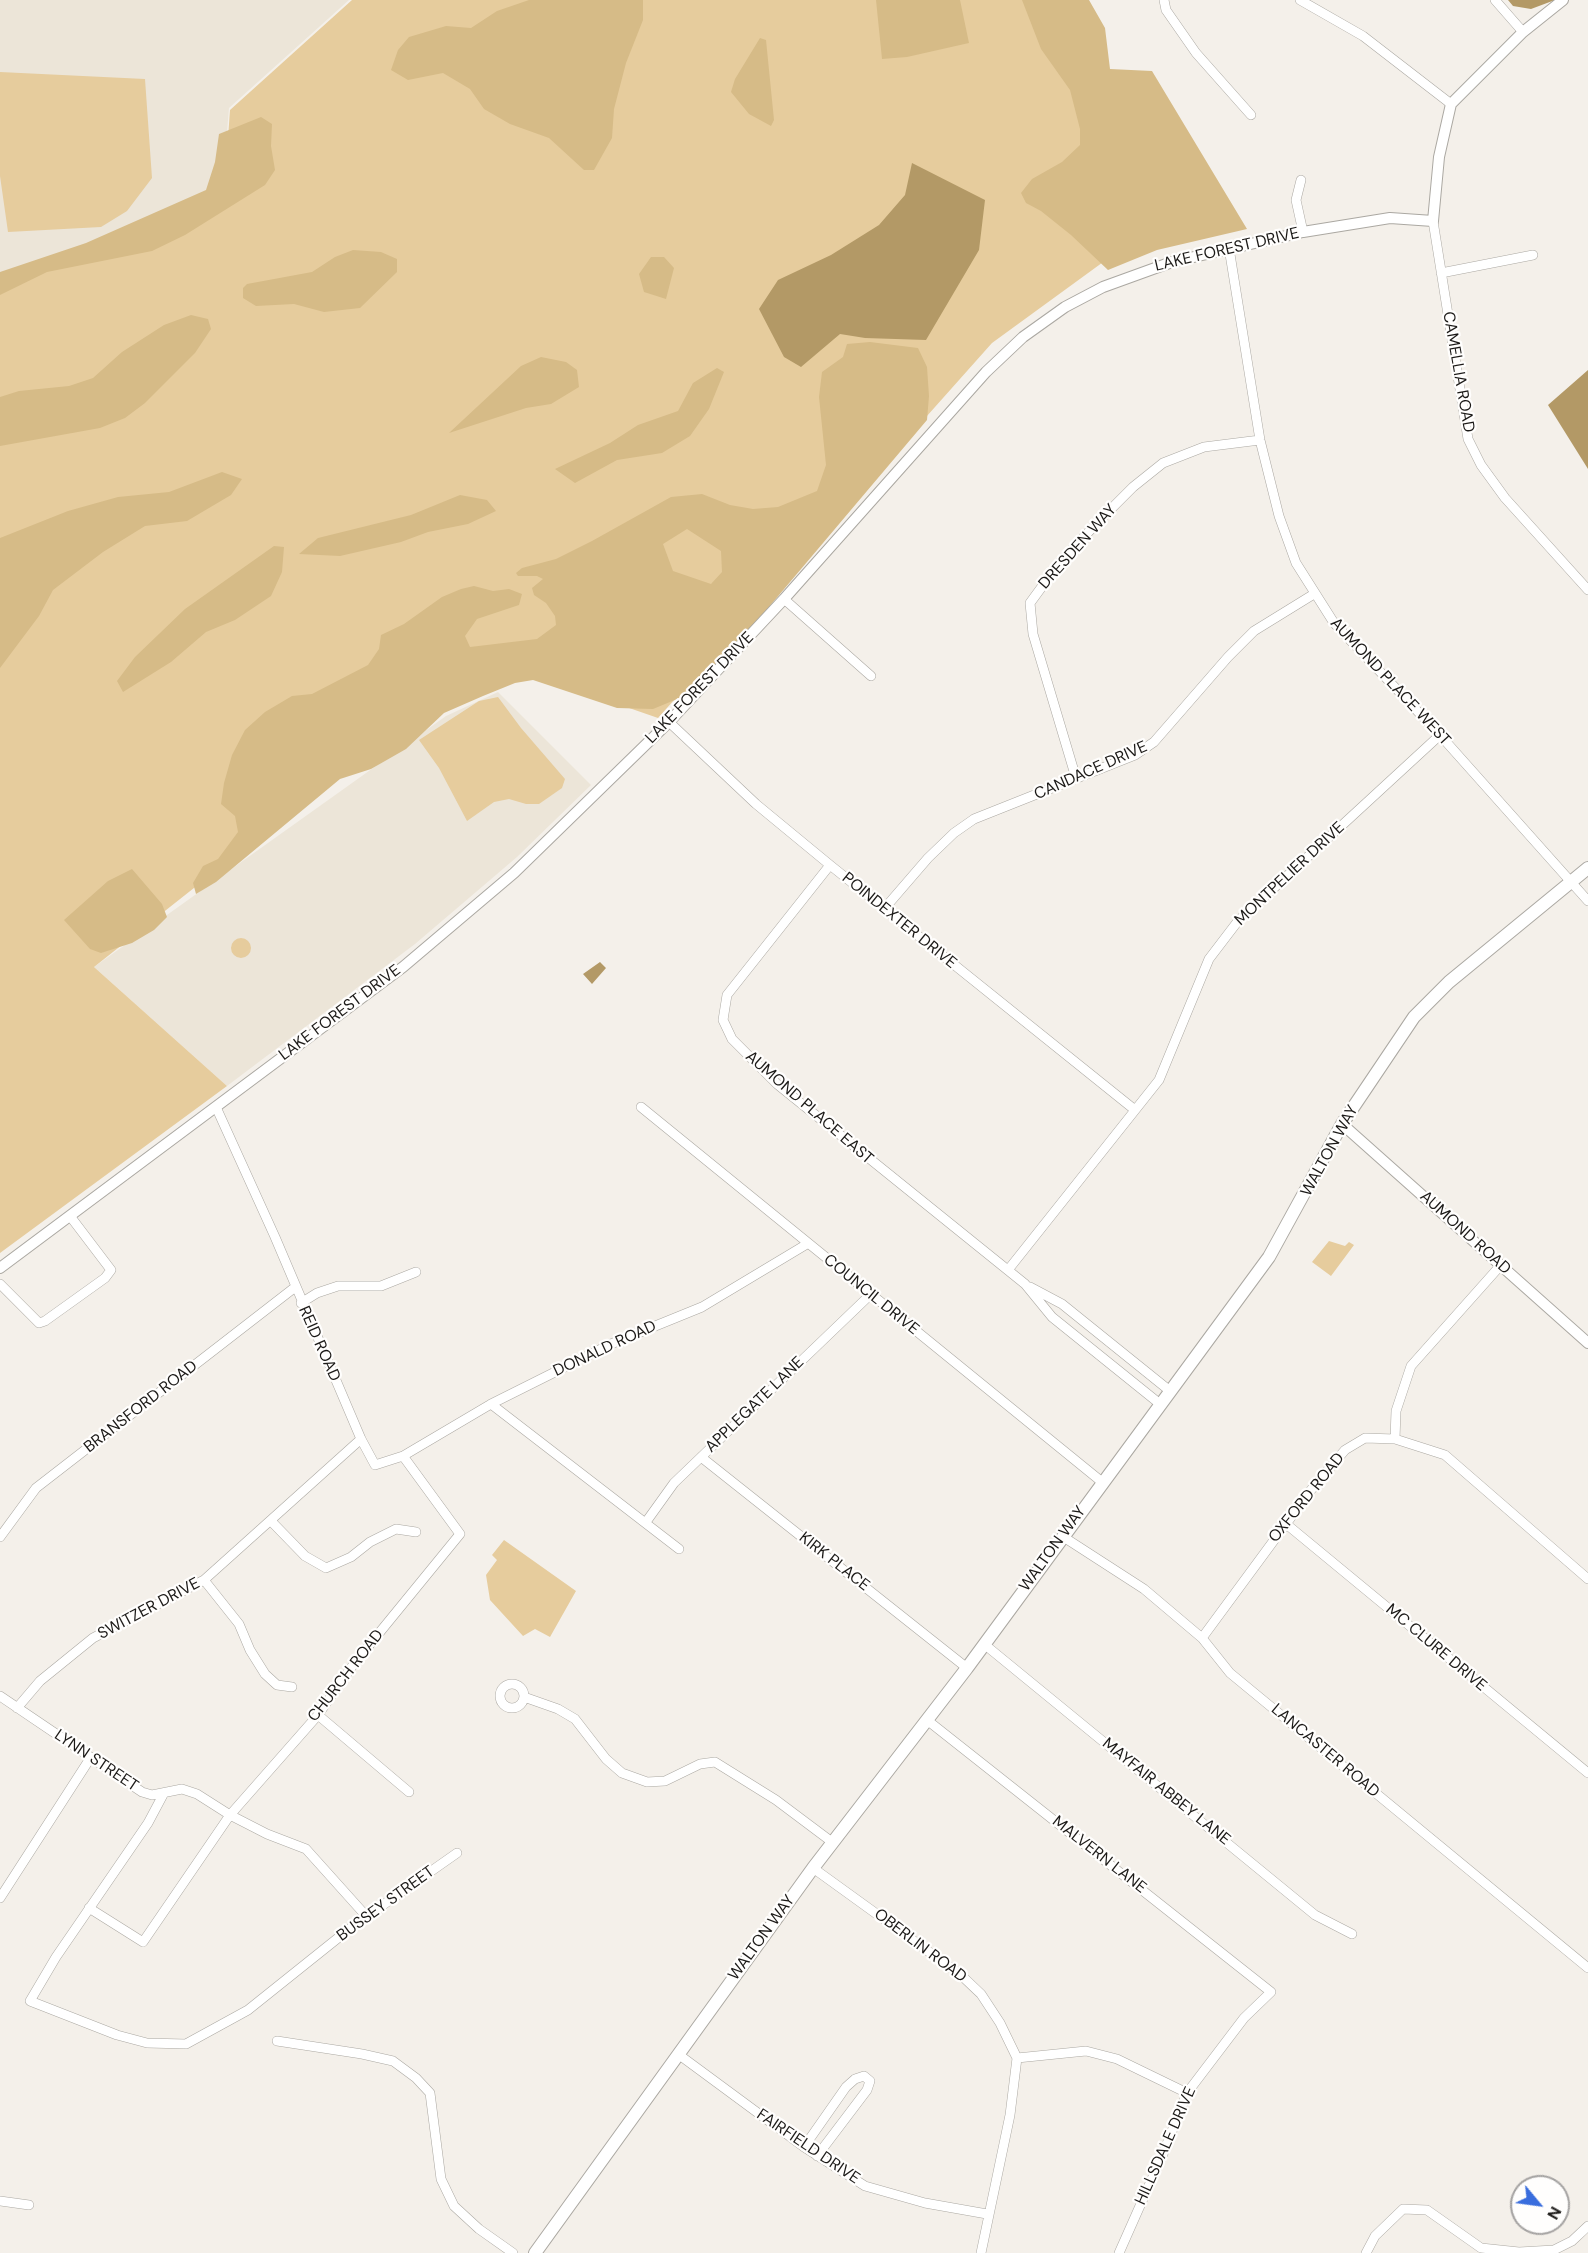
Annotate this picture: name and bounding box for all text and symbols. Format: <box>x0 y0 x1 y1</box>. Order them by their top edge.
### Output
street label: LAKE FOREST DRIVE <box>1153 224 1301 276</box>
street label: CAMELLIA ROAD <box>1438 310 1478 434</box>
street label: DRESDEN WAY <box>1035 501 1121 593</box>
street label: AUMOND PLACE WEST <box>1326 614 1454 750</box>
street label: LAKE FOREST DRIVE <box>642 628 758 748</box>
street label: CANDACE DRIVE <box>1031 737 1151 805</box>
street label: MONTPELIER DRIVE <box>1231 818 1349 930</box>
street label: POINDEXTER DRIVE <box>838 869 960 973</box>
street label: LAKE FOREST DRIVE <box>275 961 405 1065</box>
street label: AUMOND PLACE EAST <box>741 1047 877 1169</box>
street label: WALTON WAY <box>1297 1102 1363 1200</box>
street label: AUMOND ROAD <box>1416 1187 1514 1279</box>
street label: COUNCIL DRIVE <box>819 1251 923 1339</box>
street label: REID ROAD <box>294 1303 344 1385</box>
street label: DONALD ROAD <box>550 1317 660 1381</box>
street label: APPLEGATE LANE <box>702 1353 808 1457</box>
street label: BRANSFORD ROAD <box>81 1357 201 1457</box>
street label: OXFORD ROAD <box>1265 1449 1349 1547</box>
street label: WALTON WAY <box>1016 1503 1090 1595</box>
street label: KIRK PLACE <box>795 1528 873 1596</box>
street label: SWITZER DRIVE <box>95 1574 203 1644</box>
street label: MC CLURE DRIVE <box>1382 1600 1490 1696</box>
street label: CHURCH ROAD <box>304 1626 388 1726</box>
street label: LANCASTER ROAD <box>1267 1700 1383 1802</box>
street label: LYNN STREET <box>50 1726 142 1796</box>
street label: MAYFAIR ABBEY LANE <box>1098 1734 1234 1850</box>
street label: MALVERN LANE <box>1048 1812 1150 1898</box>
street label: BUSSEY STREET <box>334 1862 438 1946</box>
street label: WALTON WAY <box>725 1892 799 1984</box>
street label: OBERLIN ROAD <box>870 1905 970 1987</box>
street label: HILLSDALE DRIVE <box>1131 2084 1201 2208</box>
street label: FAIRFIELD DRIVE <box>753 2105 863 2189</box>
north arrow <box>1510 2175 1570 2235</box>
text: N <box>1542 2203 1566 2223</box>

